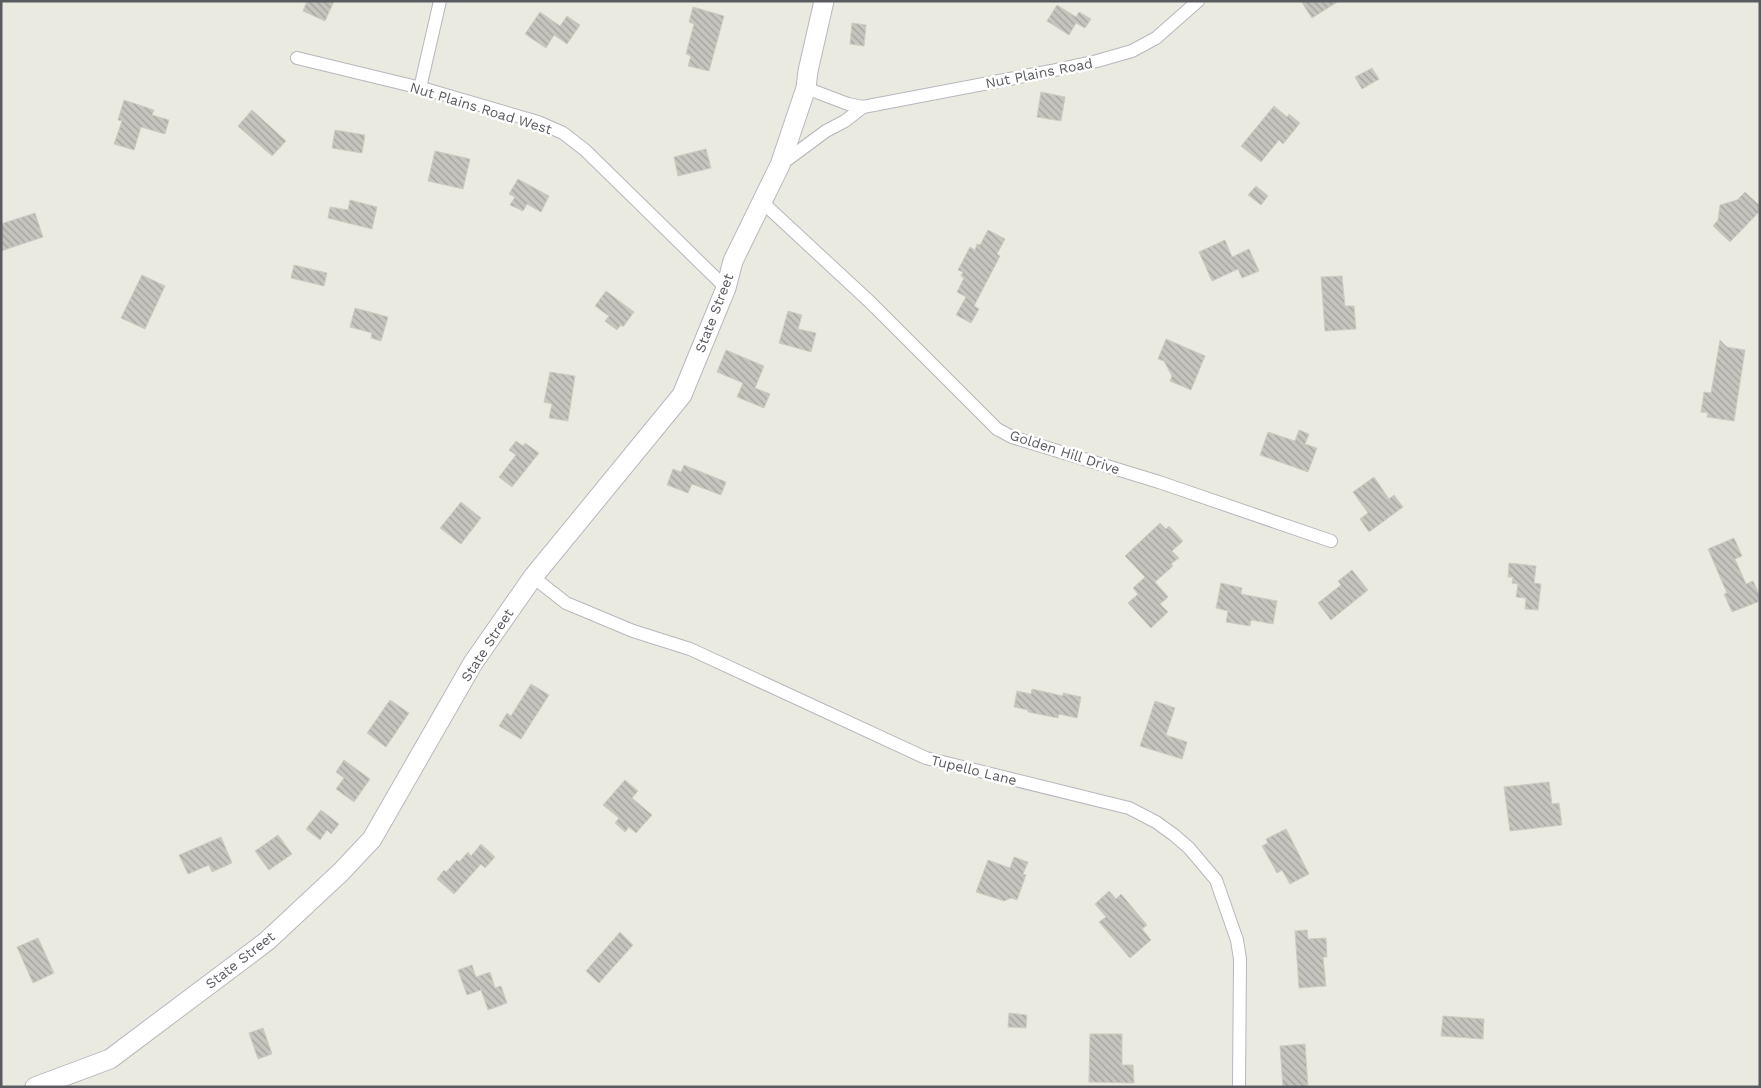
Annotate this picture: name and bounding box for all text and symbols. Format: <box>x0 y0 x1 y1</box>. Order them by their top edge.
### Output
street label: Nut Plains Road <box>984 55 1094 91</box>
street label: Nut Plains Road West <box>408 79 554 137</box>
street label: State Street <box>692 271 736 355</box>
street label: Golden Hill Drive <box>1008 427 1122 477</box>
street label: State Street <box>458 606 516 684</box>
street label: Tupello Lane <box>929 752 1019 788</box>
street label: State Street <box>202 928 278 992</box>

